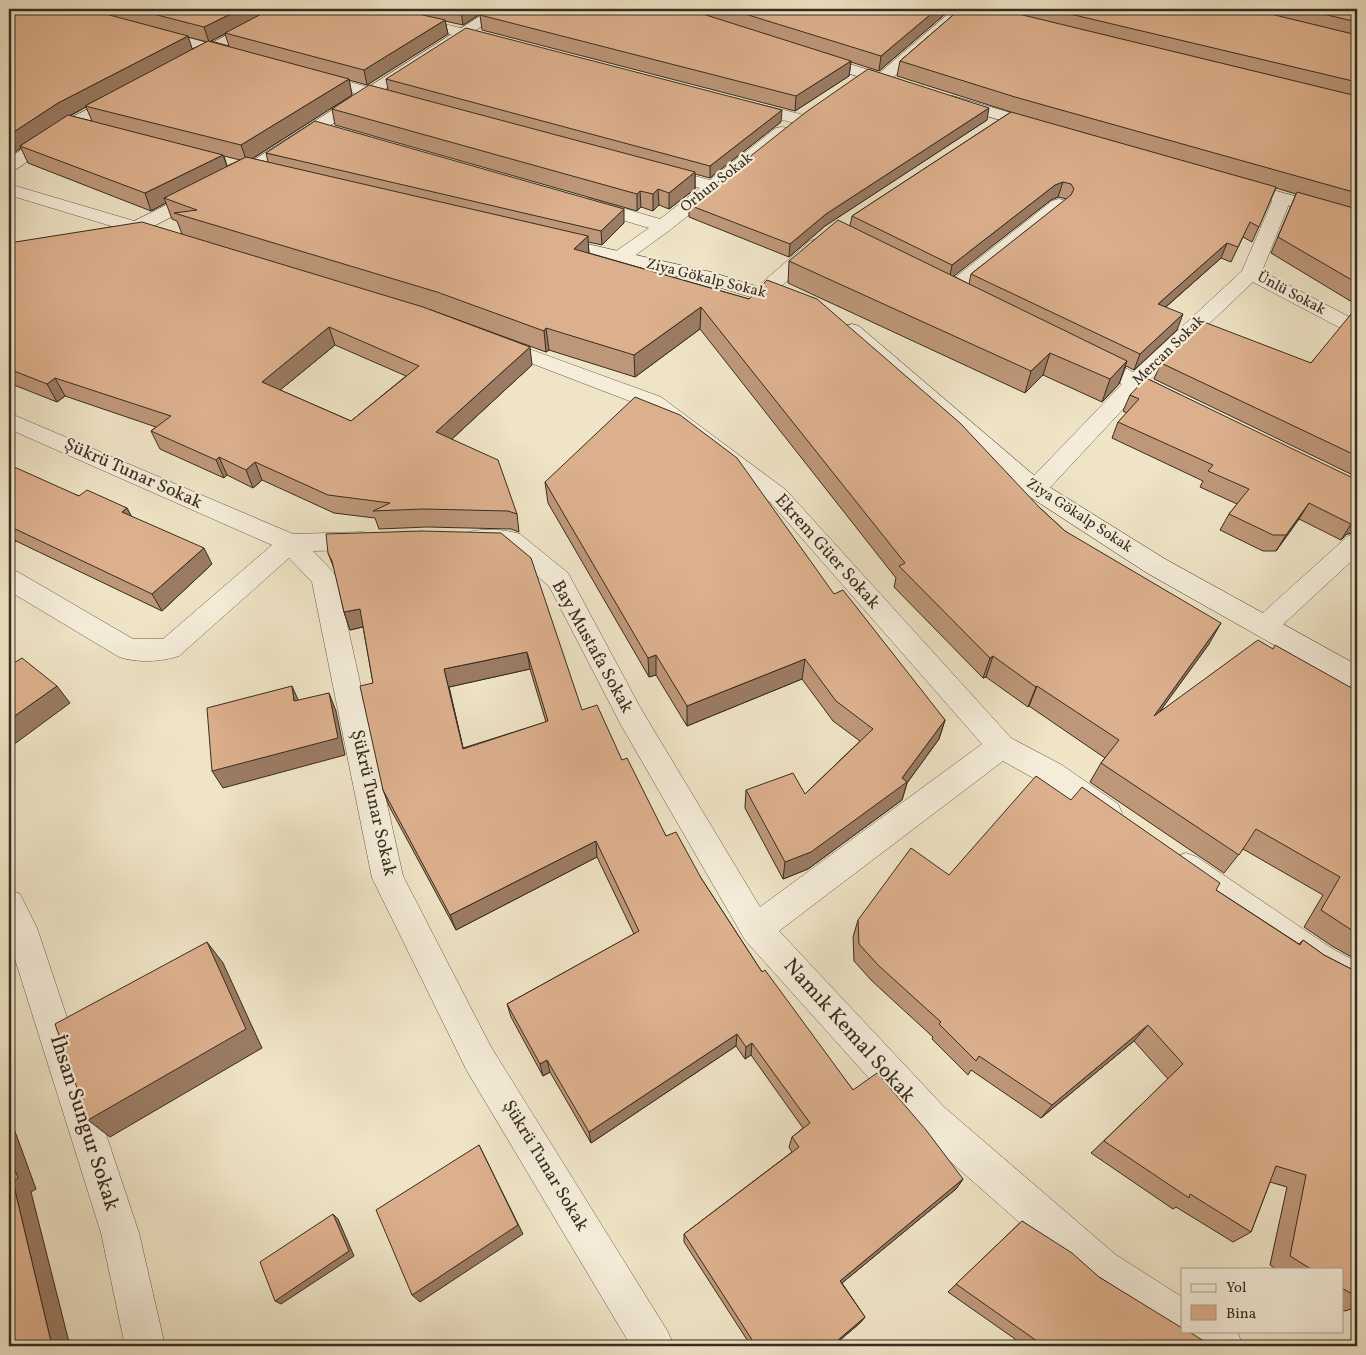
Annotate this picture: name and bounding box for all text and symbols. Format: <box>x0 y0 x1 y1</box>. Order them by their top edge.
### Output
street label: Orhun Sokak <box>676 148 758 218</box>
street label: Ziya Gökalp Sokak <box>644 254 768 304</box>
street label: Ünlü Sokak <box>1253 267 1329 321</box>
street label: Mercan Sokak <box>1128 311 1210 391</box>
street label: Şükrü Tunar Sokak <box>60 432 206 516</box>
street label: Ziya Gökalp Sokak <box>1022 474 1136 558</box>
street label: Ekrem Güer Sokak <box>768 489 886 615</box>
street label: Bay Mustafa Sokak <box>545 576 639 718</box>
street label: Şükrü Tunar Sokak <box>344 727 402 879</box>
street label: Namık Kemal Sokak <box>776 952 922 1110</box>
street label: İhsan Sungur Sokak <box>42 1031 126 1215</box>
street label: Şükrü Tunar Sokak <box>496 1096 594 1237</box>
legend <box>1181 1268 1344 1332</box>
text: Yol <box>1226 1278 1246 1299</box>
text: Bina <box>1226 1304 1256 1325</box>

